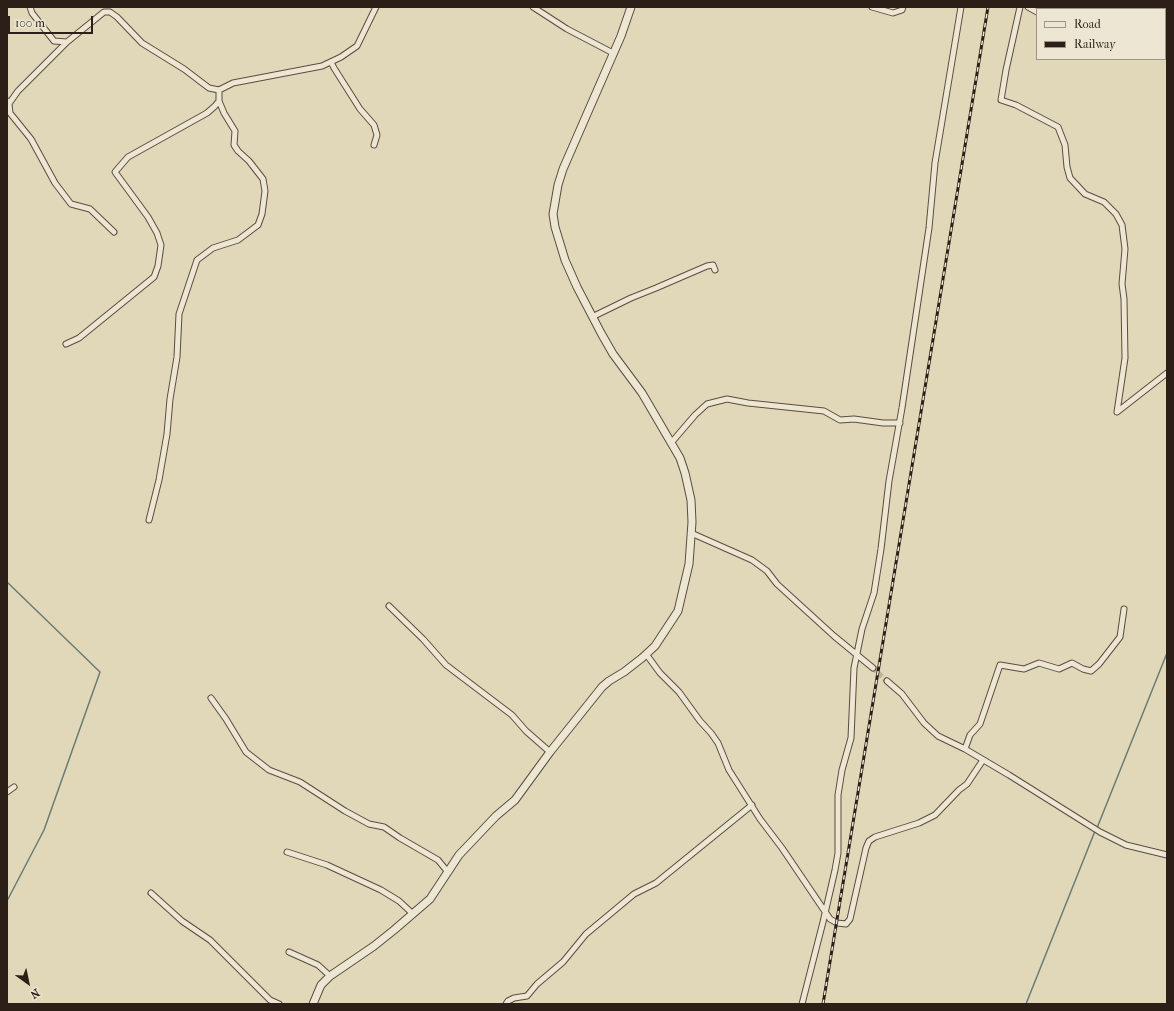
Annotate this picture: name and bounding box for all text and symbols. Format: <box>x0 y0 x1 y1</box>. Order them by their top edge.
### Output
scale bar <box>10 8 95 34</box>
legend <box>1036 8 1166 60</box>
text: 100 m <box>15 16 45 30</box>
text: Road <box>1074 17 1101 31</box>
text: Railway <box>1074 37 1116 51</box>
north arrow <box>8 963 48 1003</box>
text: N <box>28 986 42 1001</box>

